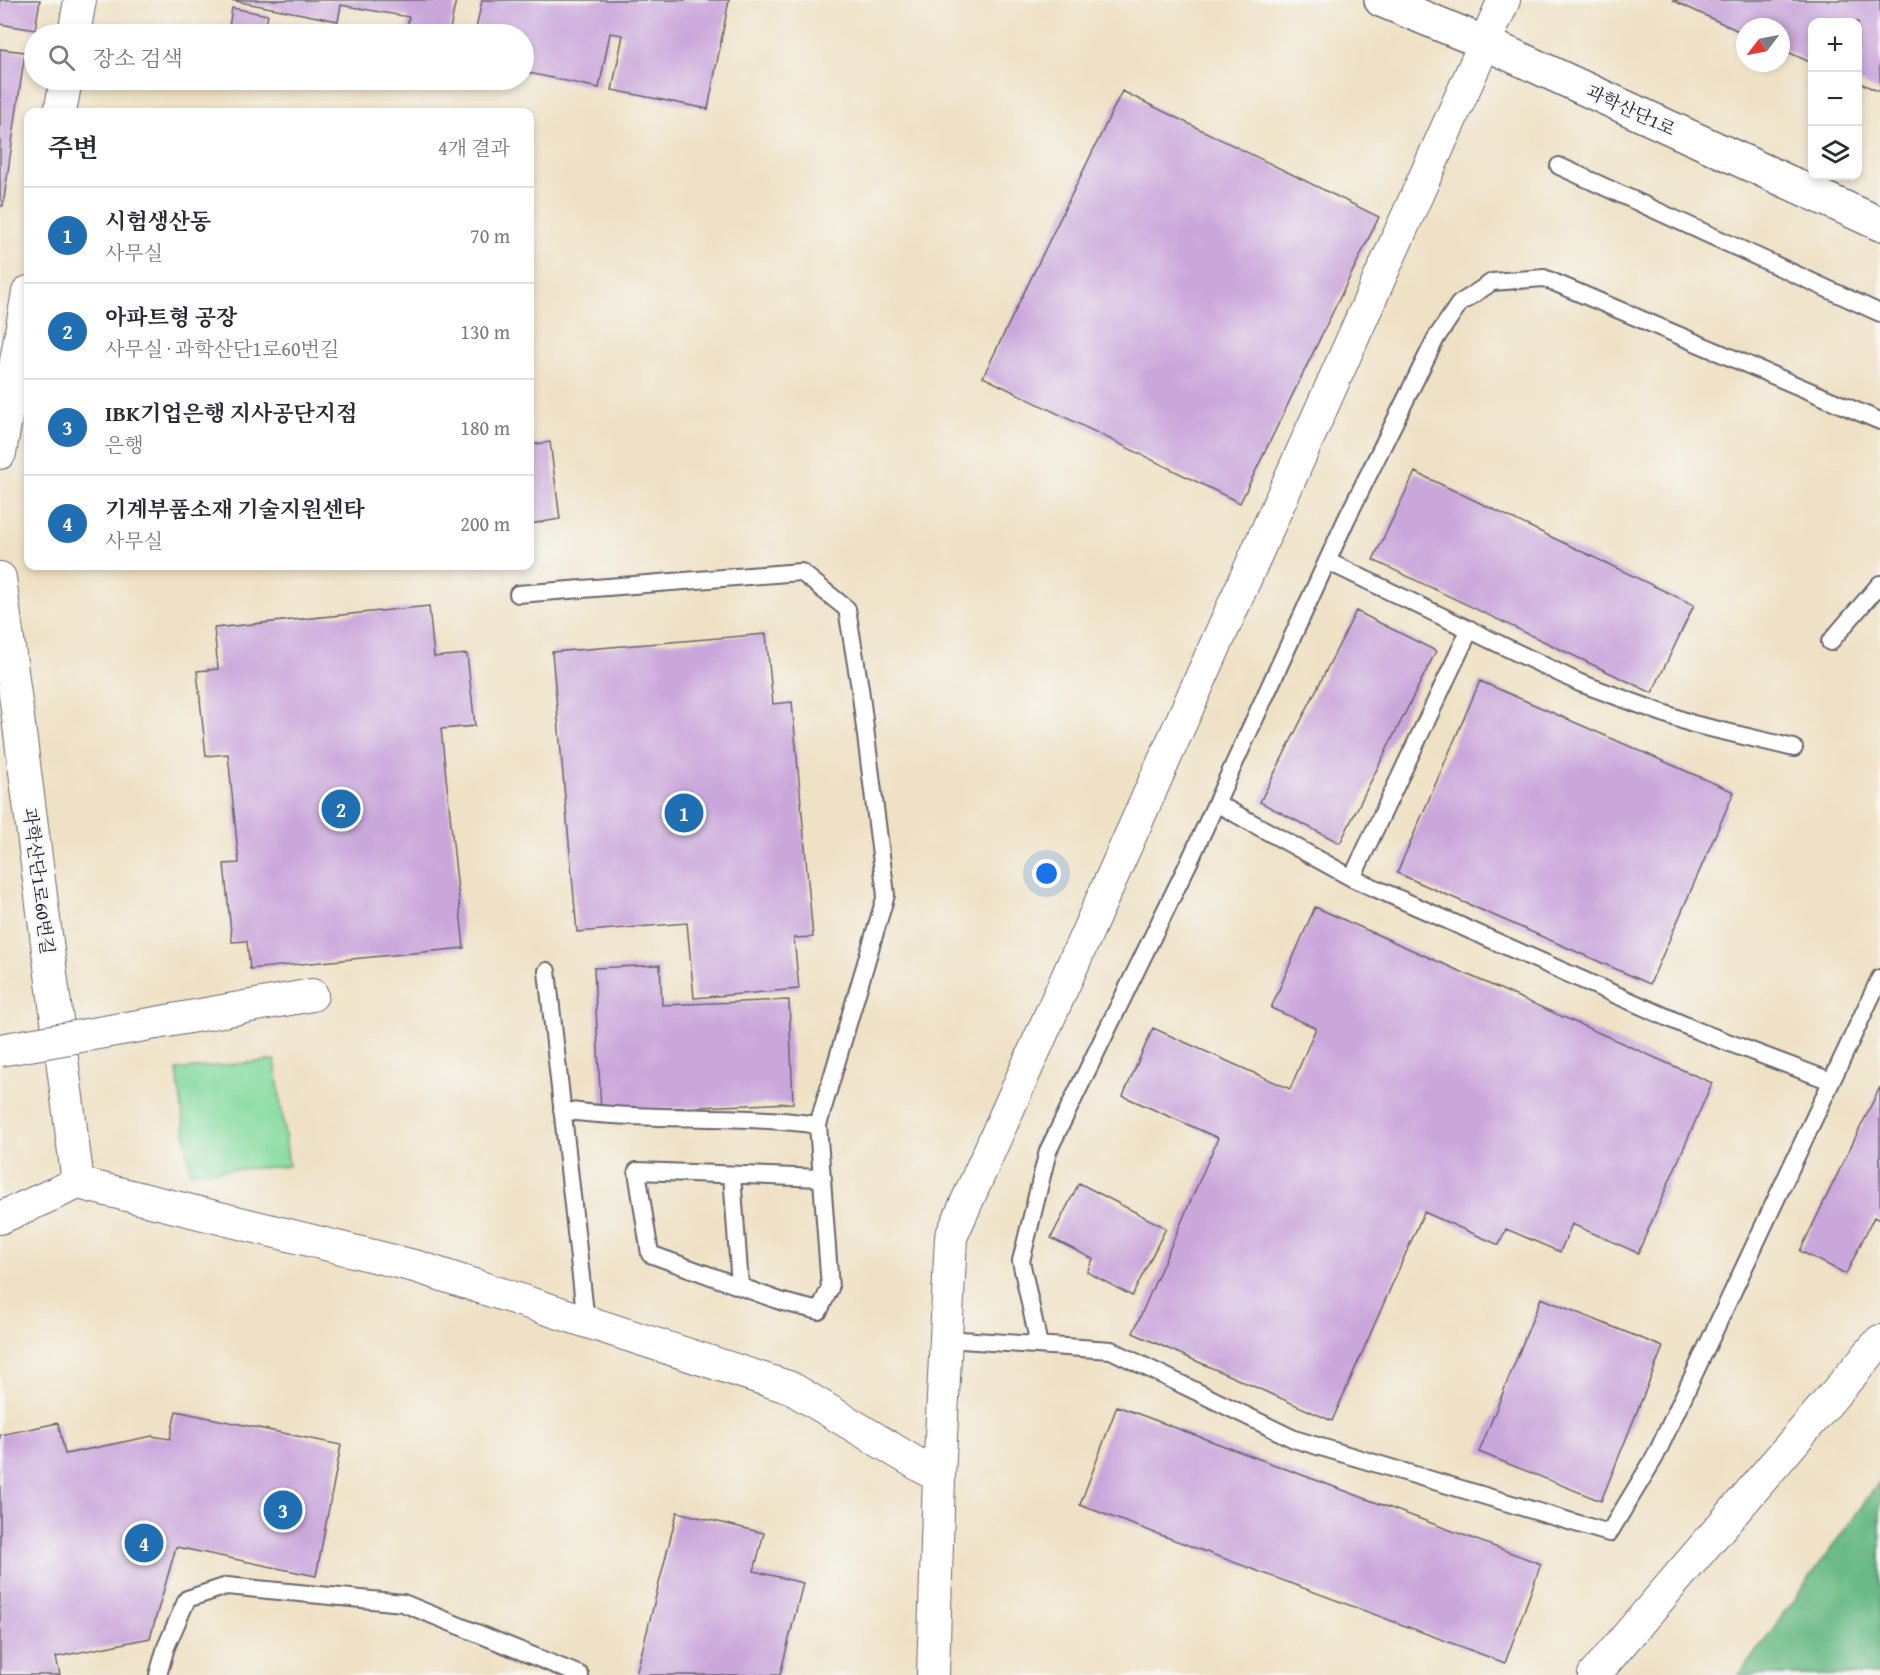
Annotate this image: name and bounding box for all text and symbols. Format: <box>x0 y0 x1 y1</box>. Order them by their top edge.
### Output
north arrow <box>1736 18 1790 72</box>
map controls <box>1808 18 1862 180</box>
button: + <box>1808 18 1862 72</box>
search box <box>24 24 534 90</box>
icon: search <box>45 41 78 74</box>
text: 장소 검색 <box>93 42 183 74</box>
button: − <box>1808 72 1862 126</box>
street label: 과학산단1로 <box>1582 78 1680 142</box>
button: layers <box>1808 126 1862 180</box>
text: 주변 <box>48 128 98 167</box>
text: 4개 결과 <box>438 133 510 162</box>
text: 시험생산동 <box>105 205 211 237</box>
text: 1 <box>62 221 73 250</box>
text: 70 m <box>470 221 510 250</box>
text: 사무실 <box>105 238 163 267</box>
text: 아파트형 공장 <box>105 301 237 333</box>
text: 2 <box>62 317 73 346</box>
text: 130 m <box>460 317 510 346</box>
text: 사무실 · 과학산단1로60번길 <box>105 334 339 363</box>
text: IBK기업은행 지사공단지점 <box>105 397 357 429</box>
text: 3 <box>62 413 73 442</box>
text: 180 m <box>460 413 510 442</box>
text: 은행 <box>105 430 144 459</box>
text: 기계부품소재 기술지원센타 <box>105 493 365 525</box>
text: 4 <box>62 509 73 538</box>
text: 200 m <box>460 509 510 538</box>
text: 사무실 <box>105 526 163 555</box>
pin: 2 <box>322 786 360 832</box>
pin: 1 <box>664 790 704 836</box>
street label: 과학산단1로60번길 <box>17 806 61 956</box>
your location <box>1032 859 1061 888</box>
pin: 3 <box>264 1488 302 1532</box>
pin: 4 <box>124 1520 164 1566</box>

